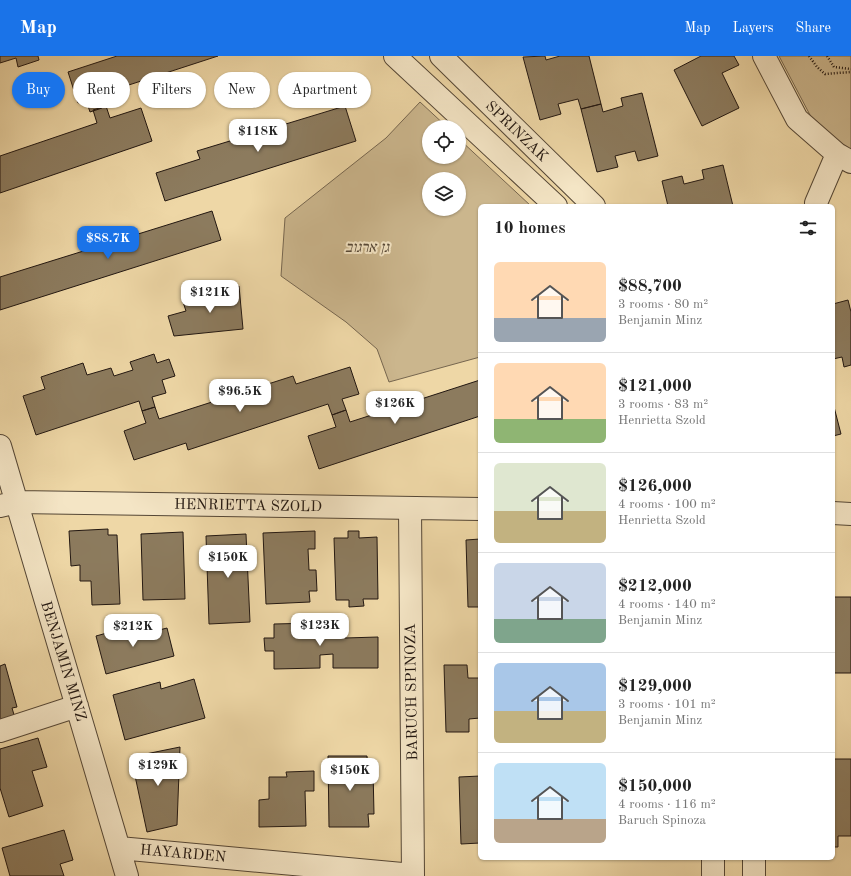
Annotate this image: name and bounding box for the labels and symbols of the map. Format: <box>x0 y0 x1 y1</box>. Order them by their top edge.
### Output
street label: SPRINZAK <box>482 99 550 165</box>
pin: $118K <box>230 119 286 153</box>
pin: $88.7K <box>75 226 141 260</box>
park label: גן ארגוב <box>345 241 390 256</box>
pin: $121K <box>182 280 238 314</box>
pin: $96.5K <box>207 379 273 413</box>
pin: $126K <box>367 391 423 425</box>
street label: HENRIETTA SZOLD <box>174 498 322 515</box>
pin: $150K <box>200 545 256 579</box>
street label: BENJAMIN MINZ <box>37 600 88 724</box>
pin: $123K <box>292 613 348 647</box>
pin: $212K <box>105 614 161 648</box>
street label: BARUCH SPINOZA <box>404 623 421 761</box>
pin: $129K <box>130 753 186 787</box>
pin: $150K <box>322 758 378 792</box>
street label: HAYARDEN <box>139 843 227 866</box>

